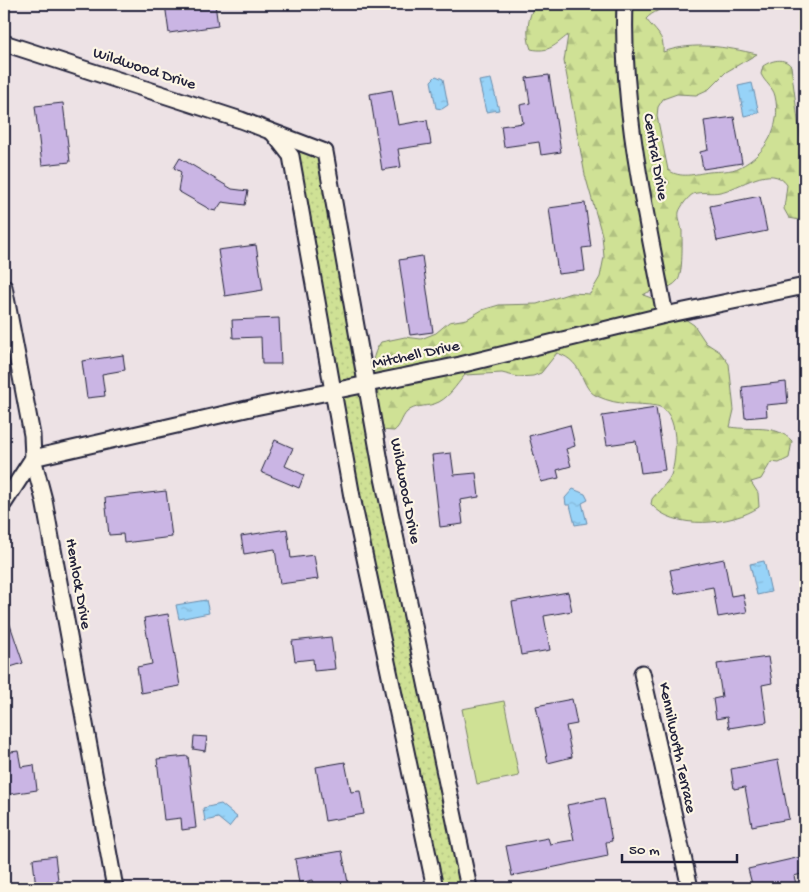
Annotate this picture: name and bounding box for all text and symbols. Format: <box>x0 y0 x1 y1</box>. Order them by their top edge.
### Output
street label: Wildwood Drive <box>90 44 199 96</box>
street label: Central Drive <box>637 112 671 203</box>
street label: Mitchell Drive <box>370 337 462 375</box>
street label: Wildwood Drive <box>384 437 424 546</box>
street label: Hemlock Drive <box>60 537 94 632</box>
street label: Kennilworth Terrace <box>653 681 699 816</box>
scale bar <box>622 832 736 864</box>
text: 50 m <box>629 842 660 860</box>

